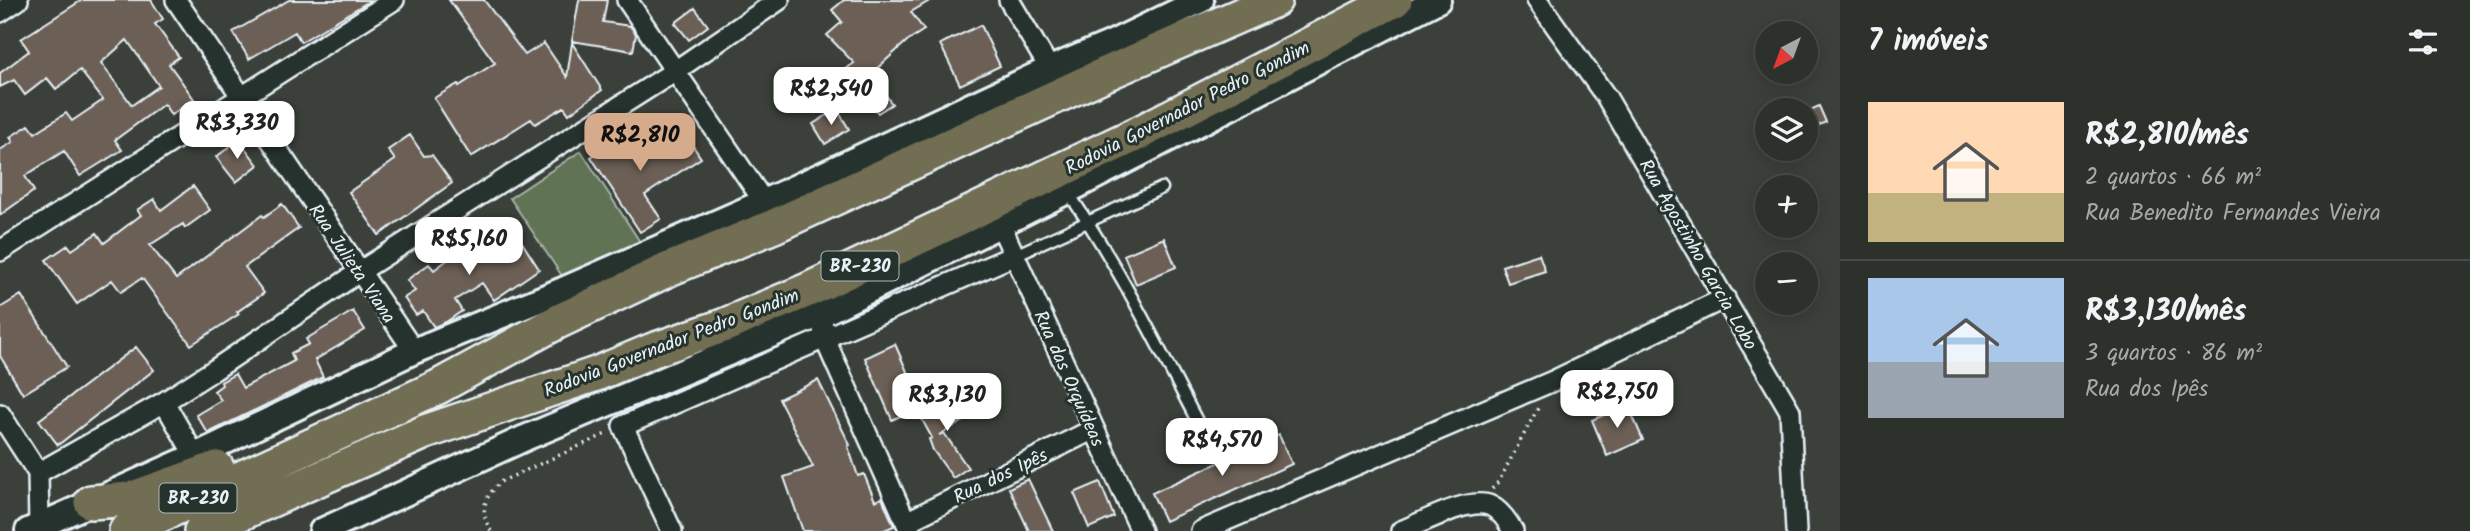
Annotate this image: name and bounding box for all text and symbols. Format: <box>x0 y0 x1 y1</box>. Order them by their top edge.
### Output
text: 7 imóveis <box>1868 18 1989 66</box>
north arrow <box>1755 21 1818 84</box>
map controls <box>1755 21 1818 315</box>
icon: filters <box>2404 23 2442 61</box>
street label: Rodovia Governador Pedro Gondim <box>1060 34 1316 184</box>
pin: R$2,540 <box>766 68 896 127</box>
text: R$2,540 <box>790 72 872 108</box>
button: layers <box>1755 98 1818 161</box>
pin: R$3,330 <box>172 102 302 161</box>
text: R$3,330 <box>195 106 279 142</box>
text: R$2,810/mês <box>2085 112 2249 160</box>
pin: R$2,810 <box>575 114 705 173</box>
text: R$2,810 <box>600 118 680 154</box>
icon: home <box>1924 130 2008 214</box>
street label: Rua Agostinho Garcia Lobo <box>1630 154 1764 356</box>
text: 2 quartos · 66 m² <box>2085 160 2261 196</box>
button: + <box>1755 175 1818 238</box>
text: Rua Benedito Fernandes Vieira <box>2085 196 2381 232</box>
street label: Rua Julieta Viana <box>300 198 403 330</box>
pin: R$5,160 <box>404 218 534 277</box>
text: R$5,160 <box>431 222 507 258</box>
road number: BR-230 <box>822 252 898 280</box>
button: − <box>1755 252 1818 315</box>
street label: Rodovia Governador Pedro Gondim <box>540 281 804 406</box>
text: R$3,130/mês <box>2085 288 2247 336</box>
street label: Rua das Orquídeas <box>1025 306 1112 452</box>
icon: home <box>1924 306 2008 390</box>
text: 3 quartos · 86 m² <box>2085 336 2262 372</box>
pin: R$2,750 <box>1552 370 1682 430</box>
text: Rua dos Ipês <box>2085 372 2208 408</box>
pin: R$3,130 <box>882 374 1012 433</box>
text: R$2,750 <box>1576 375 1658 411</box>
text: R$3,130 <box>908 378 986 414</box>
pin: R$4,570 <box>1157 419 1287 478</box>
text: R$4,570 <box>1182 423 1262 459</box>
street label: Rua dos Ipês <box>948 441 1053 513</box>
road number: BR-230 <box>160 484 236 512</box>

